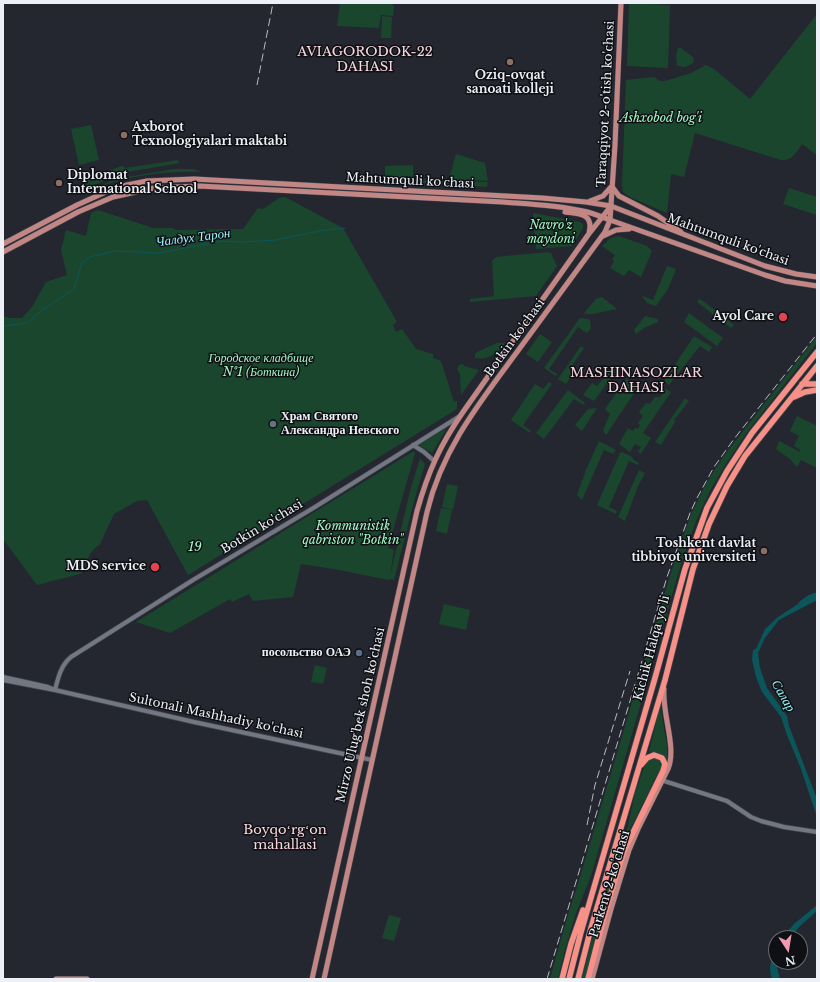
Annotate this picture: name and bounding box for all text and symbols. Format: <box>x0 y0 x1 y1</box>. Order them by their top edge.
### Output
street label: Taraqqiyot 2-o'tish ko'chasi <box>594 20 618 188</box>
district label: AVIAGORODOK-22 DAHASI <box>290 44 440 75</box>
marker: Oziq-ovqat sanoati kolleji <box>505 57 515 67</box>
place label: Oziq-ovqat sanoati kolleji <box>466 69 554 97</box>
park label: Ashxobod bog'i <box>620 112 702 126</box>
place label: Axborot Texnologiyalari maktabi <box>132 121 287 149</box>
marker: Axborot Texnologiyalari maktabi <box>119 130 129 140</box>
place label: Diplomat International School <box>67 169 197 197</box>
street label: Mahtumquli ko'chasi <box>345 170 475 192</box>
marker: Diplomat International School <box>54 178 64 188</box>
street label: Mahtumquli ko'chasi <box>665 211 791 269</box>
park label: Navro'z maydoni <box>527 219 575 247</box>
water label: Чалдух Тарон <box>149 225 237 251</box>
street label: Botkin ko'chasi <box>482 296 548 380</box>
place label: Ayol Care <box>712 310 774 324</box>
marker: Ayol Care <box>777 311 789 323</box>
park label: Городское кладбище №1 (Боткина) <box>199 352 323 380</box>
district label: MASHINASOZLAR DAHASI <box>564 365 708 396</box>
place label: Храм Святого Александра Невского <box>281 410 414 438</box>
marker: Храм Святого Александра Невского <box>268 419 278 429</box>
street label: Botkin ko'chasi <box>219 497 305 557</box>
park label: Kommunistik qabriston "Botkin" <box>303 520 403 548</box>
place label: Toshkent davlat tibbiyot universiteti <box>631 537 756 565</box>
park label: 19 <box>188 541 202 555</box>
marker: Toshkent davlat tibbiyot universiteti <box>759 546 769 556</box>
place label: MDS service <box>66 560 146 574</box>
marker: MDS service <box>149 561 161 573</box>
street label: Kichik Halqa yo'li <box>631 594 673 702</box>
street label: Mirzo Ulug'bek shoh ko'chasi <box>334 626 388 804</box>
place label: посольство ОАЭ <box>253 646 351 660</box>
marker: посольство ОАЭ <box>354 648 364 658</box>
water label: Салар <box>767 675 799 717</box>
street label: Sultonali Mashhadiy ko'chasi <box>128 690 304 742</box>
district label: Boyqoʻrgʻon mahallasi <box>244 822 326 853</box>
street label: Parkent 2-ko'chasi <box>587 829 633 939</box>
north arrow <box>768 930 808 970</box>
text: N <box>784 953 797 969</box>

